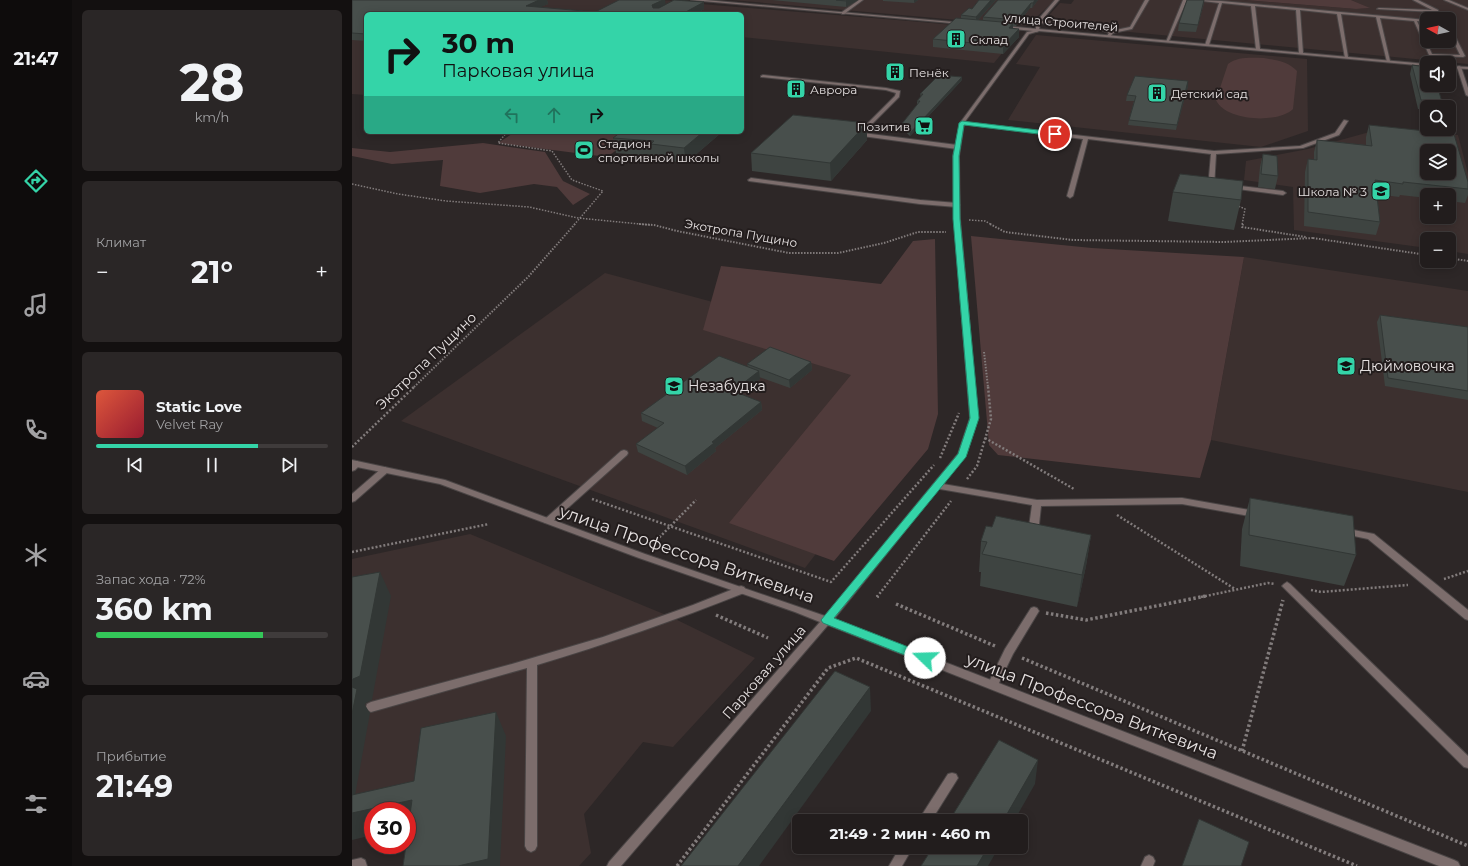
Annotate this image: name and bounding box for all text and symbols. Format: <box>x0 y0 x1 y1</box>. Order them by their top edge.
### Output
street label: улица Строителей <box>1002 9 1119 34</box>
north arrow <box>1420 12 1456 48</box>
map controls <box>1420 12 1456 268</box>
text: 30 m <box>442 26 515 60</box>
icon: right <box>376 28 428 80</box>
building icon: Склад <box>945 28 967 50</box>
place label: Склад <box>970 32 1008 47</box>
text: 21:47 <box>13 48 59 70</box>
text: 28 <box>179 51 245 114</box>
button: sound <box>1420 56 1456 92</box>
text: Парковая улица <box>442 60 595 82</box>
building icon: Пенёк <box>884 61 906 83</box>
place label: Пенёк <box>909 65 949 80</box>
building icon: Аврора <box>785 78 807 100</box>
place label: Аврора <box>810 82 857 97</box>
building icon: Детский сад <box>1146 82 1168 104</box>
place label: Детский сад <box>1171 86 1248 101</box>
button: search <box>1420 100 1456 136</box>
icon: left <box>501 104 523 126</box>
icon: ahead <box>543 104 565 126</box>
icon: right <box>585 104 607 126</box>
text: km/h <box>195 109 229 125</box>
supermarket icon: Позитив <box>913 115 935 137</box>
pin <box>1038 117 1072 151</box>
place label: Позитив <box>857 119 910 134</box>
icon: arrive <box>1044 123 1066 145</box>
place label: Стадион спортивной школы <box>598 136 719 165</box>
sports icon: Стадион спортивной школы <box>573 139 595 161</box>
button: layers <box>1420 144 1456 180</box>
icon: directions <box>22 167 50 195</box>
school or university icon: Школа № 3 <box>1370 180 1392 202</box>
place label: Школа № 3 <box>1297 184 1367 199</box>
button: + <box>1420 188 1456 224</box>
street label: Экотропа Пущино <box>684 216 799 250</box>
button: − <box>1420 232 1456 268</box>
text: Климат <box>96 234 146 250</box>
text: 21° <box>191 254 233 291</box>
text: − <box>96 259 109 286</box>
text: + <box>315 259 328 286</box>
icon: music <box>22 291 50 319</box>
street label: Экотропа Пущино <box>372 308 480 414</box>
school or university icon: Дюймовочка <box>1335 355 1357 377</box>
place label: Дюймовочка <box>1360 357 1455 375</box>
school or university icon: Незабудка <box>663 375 685 397</box>
place label: Незабудка <box>688 377 766 395</box>
text: Static Love <box>156 397 242 416</box>
icon: phone <box>22 416 50 444</box>
text: Velvet Ray <box>156 416 223 432</box>
icon: previous <box>124 454 146 476</box>
icon: pause <box>201 454 223 476</box>
icon: next <box>278 454 300 476</box>
street label: улица Профессора Виткевича <box>556 501 817 607</box>
icon: climate <box>22 541 50 569</box>
text: Запас хода · 72% <box>96 571 206 587</box>
text: 360 km <box>96 591 213 628</box>
street label: Парковая улица <box>718 621 810 723</box>
position arrow <box>904 637 946 679</box>
street label: улица Профессора Виткевича <box>962 648 1221 763</box>
icon: car <box>22 665 50 693</box>
text: Прибытие <box>96 748 167 764</box>
text: 21:49 <box>96 768 173 805</box>
icon: filters <box>22 790 50 818</box>
speed limit sign: 30 <box>364 802 416 854</box>
text: 21:49 · 2 мин · 460 m <box>830 824 990 843</box>

